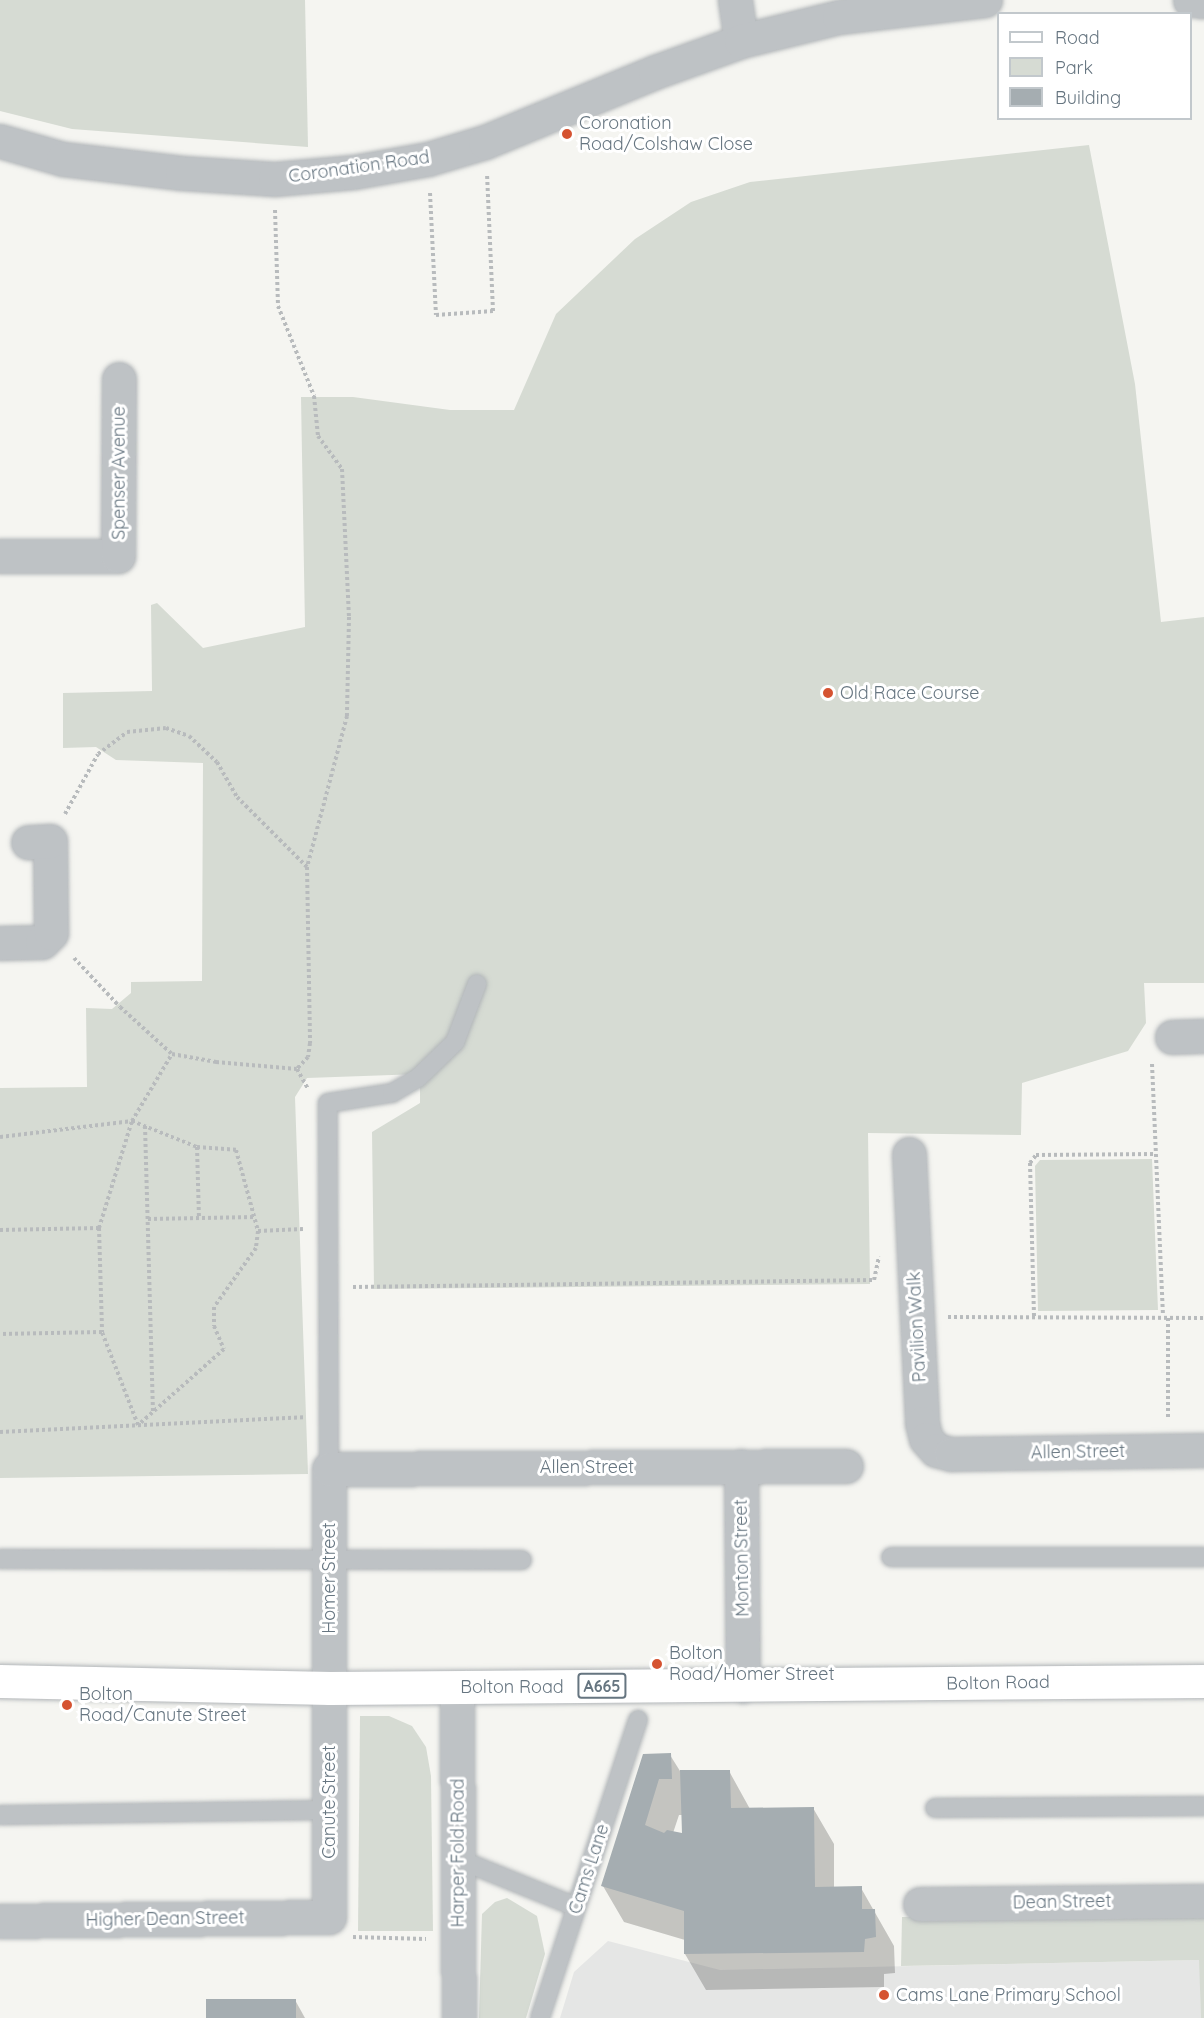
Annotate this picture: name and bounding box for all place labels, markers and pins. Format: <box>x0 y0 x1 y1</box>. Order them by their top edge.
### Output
place label: Coronation Road/Colshaw Close <box>579 113 753 156</box>
marker: Coronation Road/Colshaw Close <box>560 127 574 141</box>
place label: Old Race Course <box>840 682 979 704</box>
marker: Old Race Course <box>821 686 835 700</box>
place label: Bolton Road/Homer Street <box>669 1643 835 1686</box>
marker: Bolton Road/Homer Street <box>650 1657 664 1671</box>
place label: Bolton Road/Canute Street <box>79 1684 247 1726</box>
marker: Bolton Road/Canute Street <box>60 1698 74 1712</box>
place label: Cams Lane Primary School <box>896 1984 1121 2006</box>
marker: Cams Lane Primary School <box>877 1988 891 2002</box>

